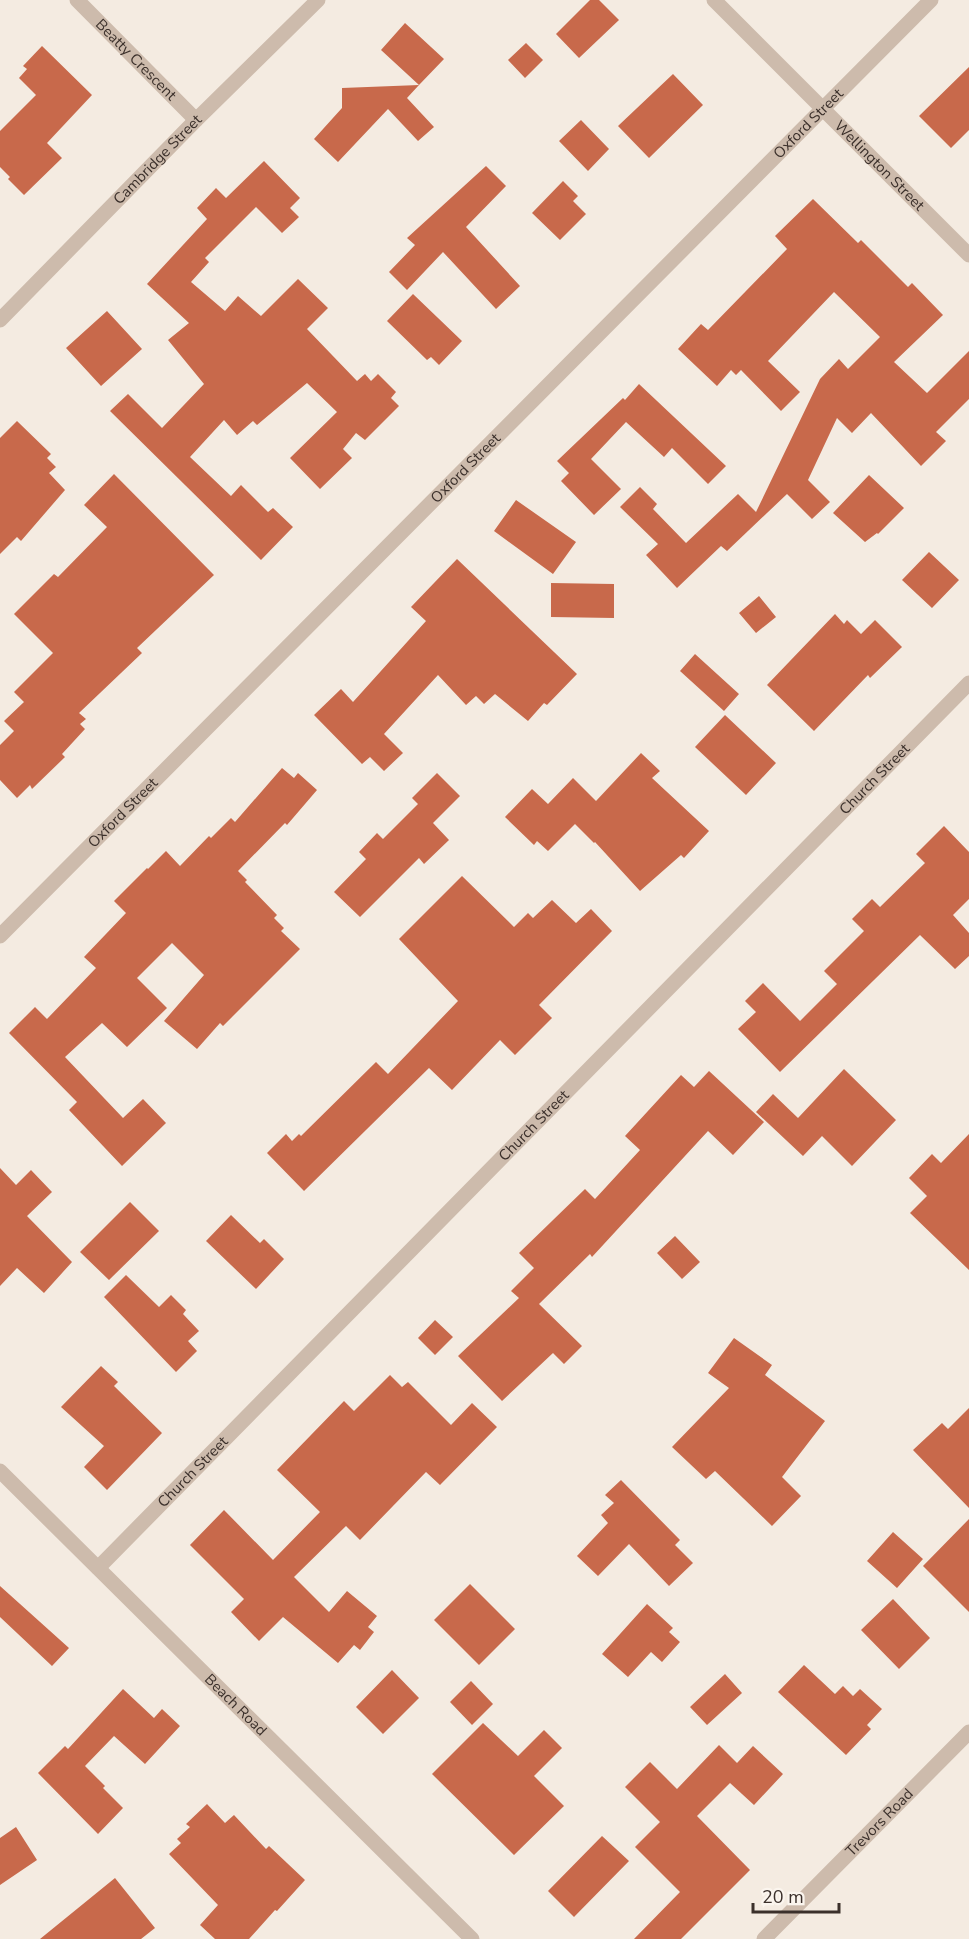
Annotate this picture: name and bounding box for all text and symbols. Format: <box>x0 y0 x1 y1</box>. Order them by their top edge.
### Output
street label: Beatty Crescent <box>91 15 182 105</box>
street label: Oxford Street <box>769 84 848 163</box>
street label: Cambridge Street <box>109 109 207 209</box>
street label: Wellington Street <box>830 116 930 216</box>
street label: Oxford Street <box>426 428 505 508</box>
street label: Church Street <box>835 738 915 819</box>
street label: Oxford Street <box>83 773 163 852</box>
street label: Church Street <box>494 1085 574 1165</box>
street label: Church Street <box>153 1431 233 1512</box>
street label: Beach Road <box>200 1669 271 1740</box>
street label: Trevors Road <box>841 1784 918 1861</box>
scale bar <box>753 1876 838 1914</box>
text: 20 m <box>762 1885 804 1909</box>

